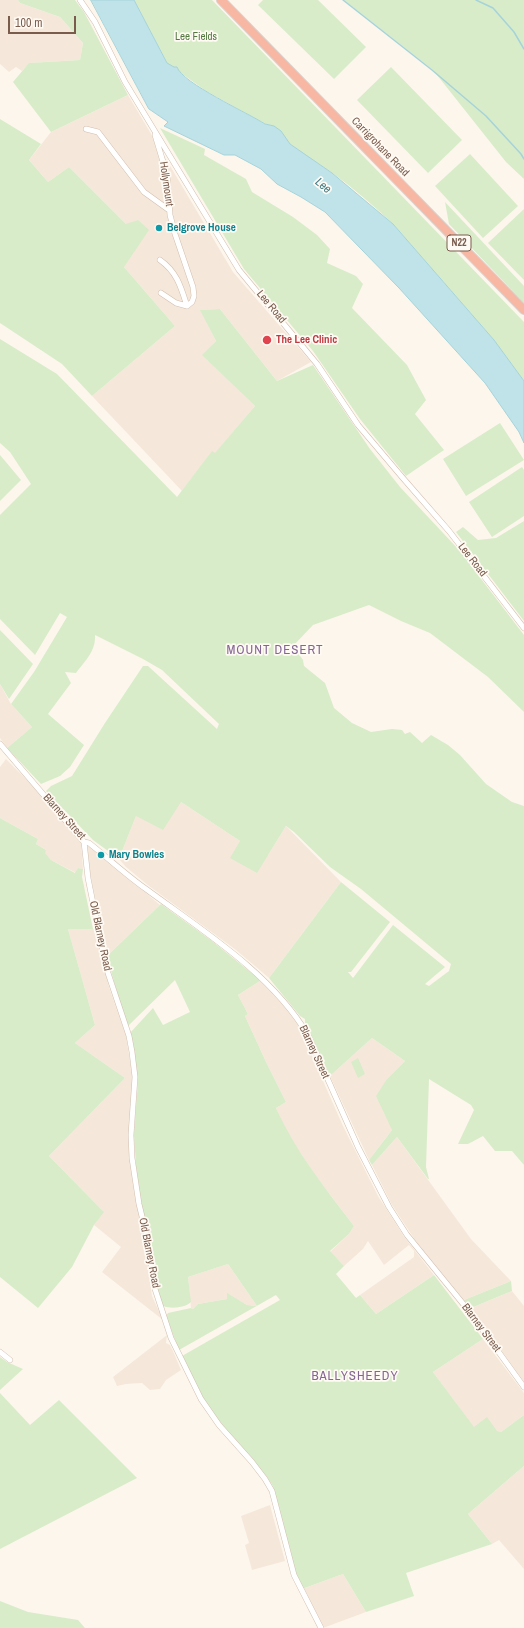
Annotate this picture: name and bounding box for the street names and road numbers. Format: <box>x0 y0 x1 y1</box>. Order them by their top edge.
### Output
street label: Carrigrohane Road <box>348 115 412 179</box>
street label: Hollymount <box>156 161 176 207</box>
road number: N22 <box>447 235 471 251</box>
street label: Lee Road <box>253 288 289 326</box>
street label: Lee Road <box>455 541 489 579</box>
street label: Blarney Street <box>40 791 88 843</box>
street label: Old Blarney Road <box>86 900 114 972</box>
street label: Blarney Street <box>296 1023 332 1081</box>
street label: Old Blarney Road <box>136 1217 162 1289</box>
street label: Blarney Street <box>459 1301 503 1355</box>

